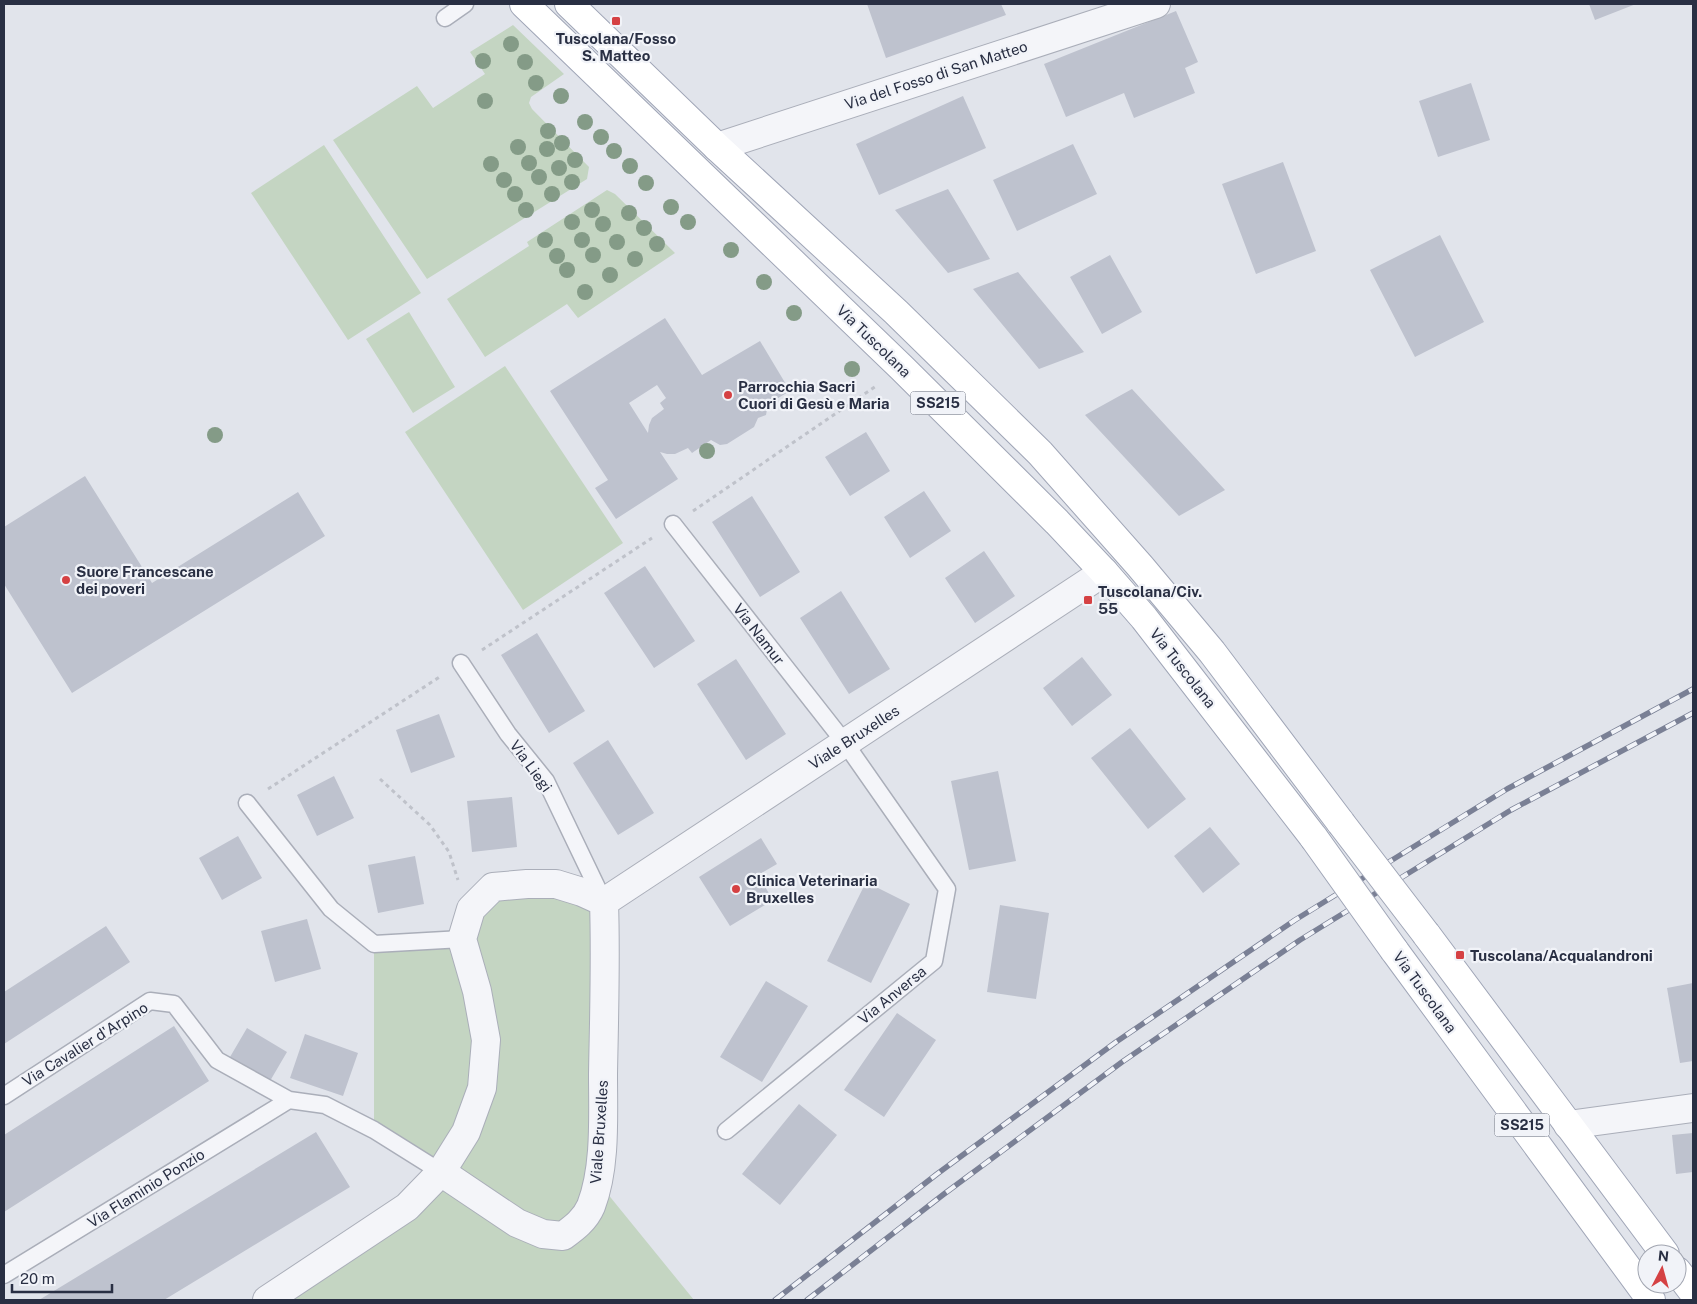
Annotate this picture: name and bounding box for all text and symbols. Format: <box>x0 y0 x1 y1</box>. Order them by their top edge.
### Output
marker: Tuscolana/Fosso S. Matteo <box>610 15 622 27</box>
place label: Tuscolana/Fosso S. Matteo <box>556 30 676 64</box>
street label: Via del Fosso di San Matteo <box>842 37 1030 113</box>
street label: Via Tuscolana <box>833 301 915 381</box>
place label: Parrocchia Sacri Cuori di Gesù e Maria <box>738 378 889 412</box>
marker: Parrocchia Sacri Cuori di Gesù e Maria <box>722 389 734 401</box>
road number: SS215 <box>910 392 966 414</box>
place label: Suore Francescane dei poveri <box>76 563 214 597</box>
marker: Suore Francescane dei poveri <box>60 574 72 586</box>
place label: Tuscolana/Civ. 55 <box>1098 583 1202 617</box>
marker: Tuscolana/Civ. 55 <box>1082 594 1094 606</box>
street label: Via Namur <box>730 600 788 668</box>
street label: Via Tuscolana <box>1147 625 1219 711</box>
street label: Viale Bruxelles <box>806 702 902 772</box>
street label: Via Liegi <box>507 737 555 795</box>
place label: Clinica Veterinaria Bruxelles <box>746 872 877 906</box>
marker: Clinica Veterinaria Bruxelles <box>730 883 742 895</box>
place label: Tuscolana/Acqualandroni <box>1470 947 1653 964</box>
street label: Via Tuscolana <box>1390 948 1460 1036</box>
marker: Tuscolana/Acqualandroni <box>1454 949 1466 961</box>
street label: Via Anversa <box>855 962 929 1028</box>
street label: Via Cavalier d'Arpino <box>19 998 151 1090</box>
street label: Viale Bruxelles <box>587 1079 611 1185</box>
road number: SS215 <box>1494 1114 1550 1136</box>
street label: Via Flaminio Ponzio <box>84 1145 208 1231</box>
north arrow <box>1637 1244 1687 1294</box>
text: N <box>1657 1248 1670 1265</box>
scale bar <box>12 1262 112 1294</box>
text: 20 m <box>20 1270 55 1287</box>

